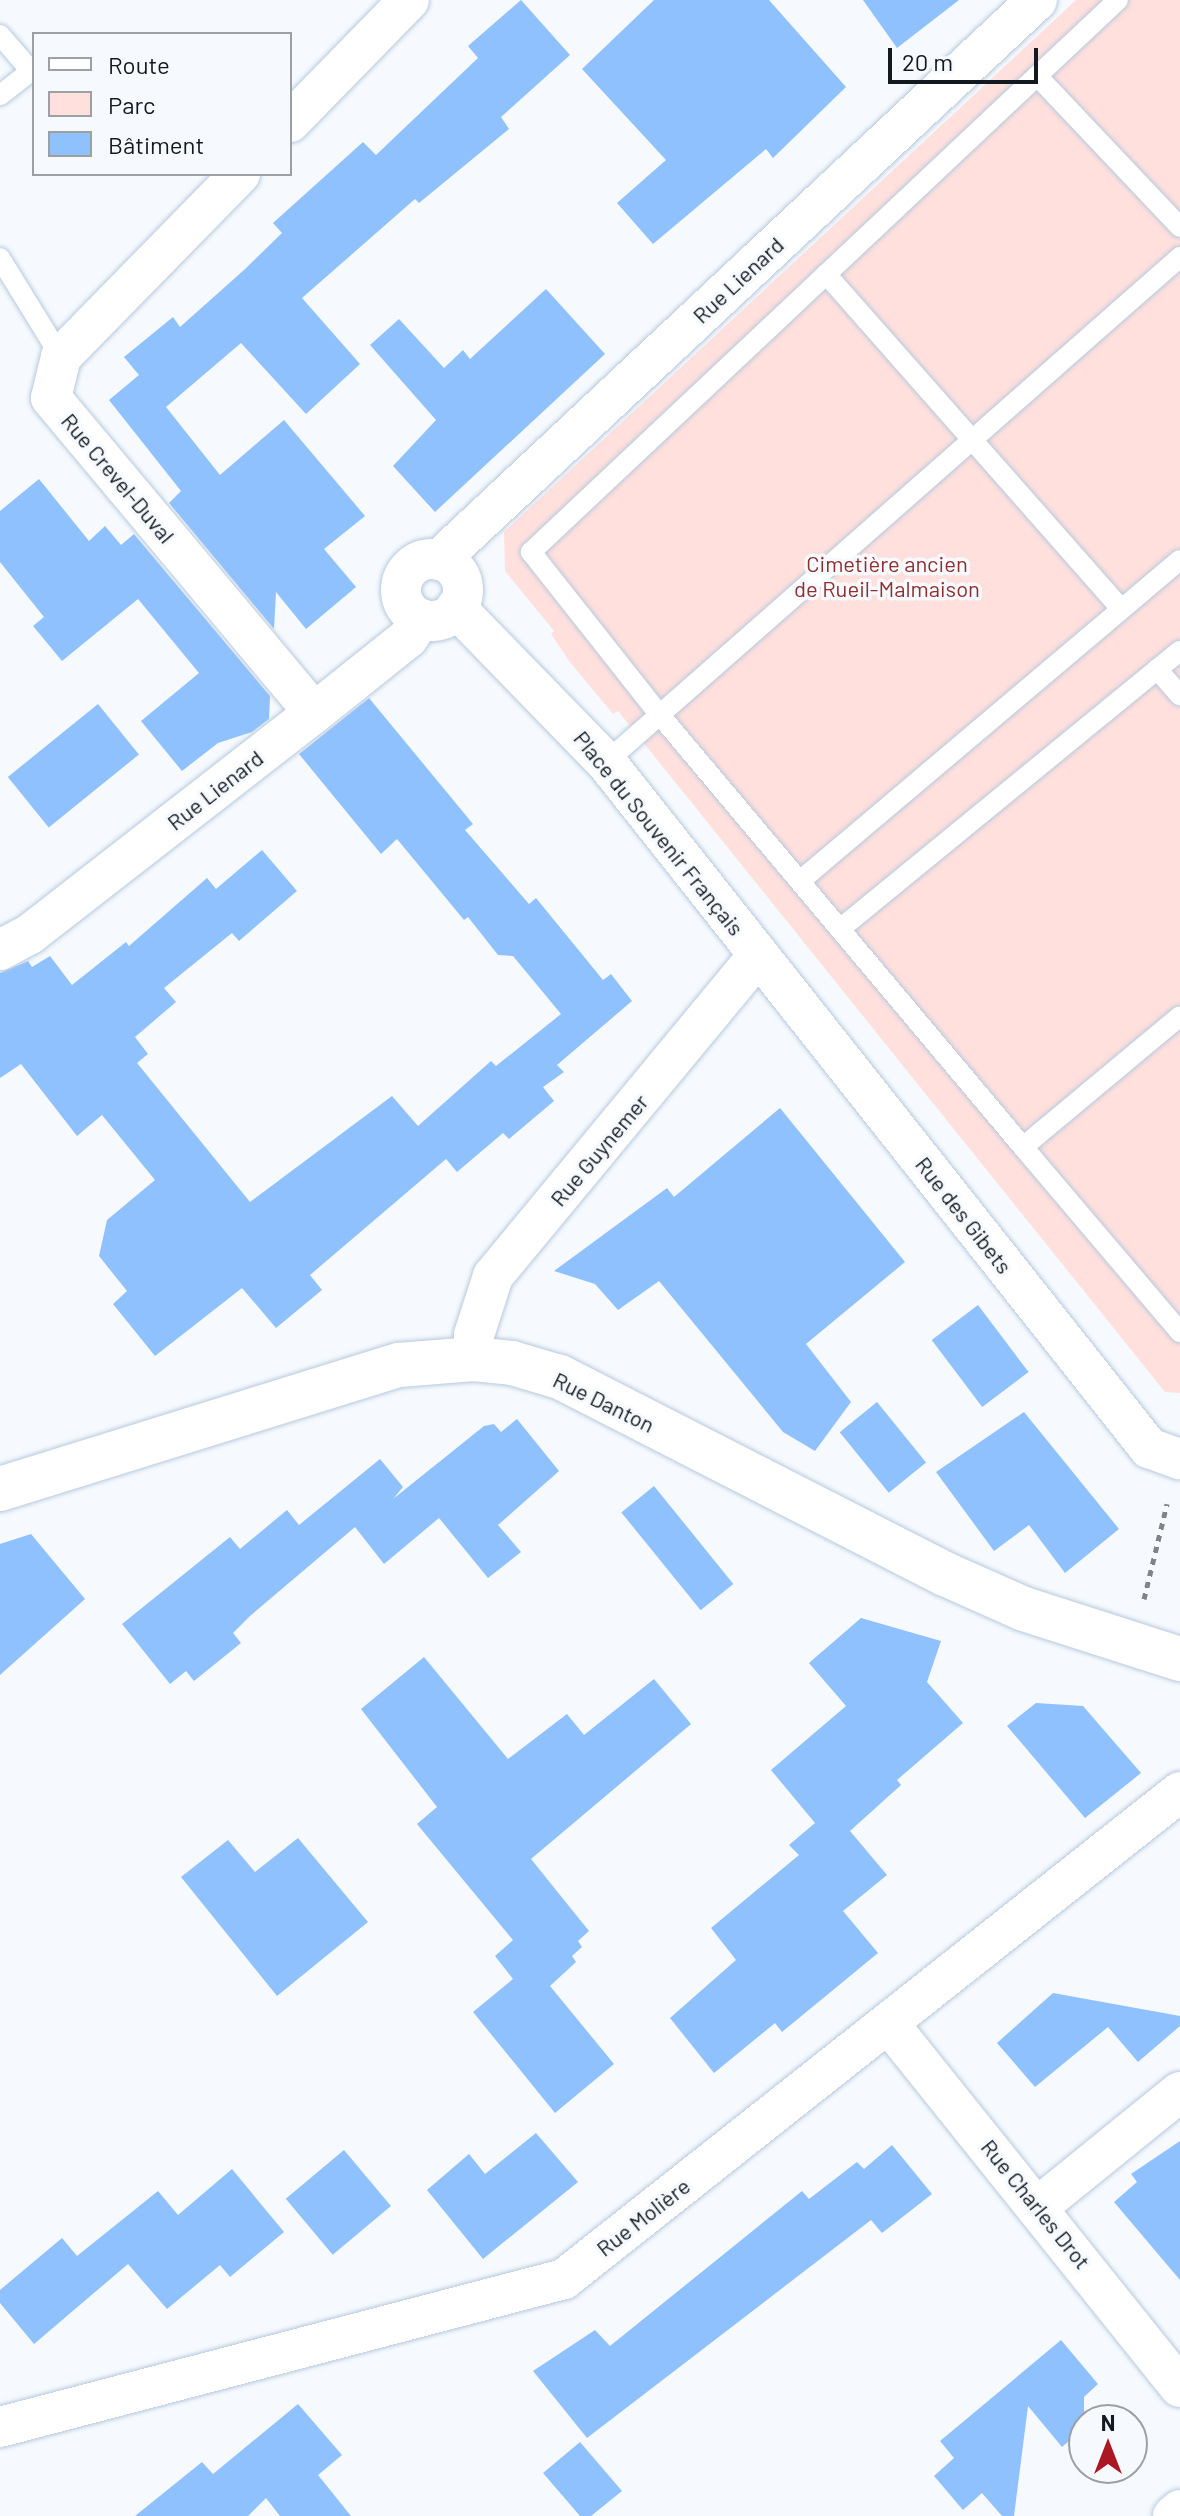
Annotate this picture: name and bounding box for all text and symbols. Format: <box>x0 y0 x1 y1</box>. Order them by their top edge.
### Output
legend <box>32 32 292 176</box>
scale bar <box>892 32 1042 82</box>
text: 20 m <box>902 47 953 76</box>
text: Route <box>108 50 170 79</box>
text: Parc <box>108 90 156 119</box>
text: Bâtiment <box>108 130 204 159</box>
street label: Rue Lienard <box>687 231 789 329</box>
street label: Rue Crevel-Duval <box>56 408 180 548</box>
park label: Cimetière ancien de Rueil-Malmaison <box>794 550 980 602</box>
street label: Place du Souvenir Français <box>568 725 750 941</box>
street label: Rue Lienard <box>162 744 268 836</box>
street label: Rue Guynemer <box>545 1089 653 1211</box>
street label: Rue des Gibets <box>910 1151 1018 1279</box>
street label: Rue Danton <box>549 1366 659 1438</box>
street label: Rue Charles Drot <box>976 2134 1096 2274</box>
street label: Rue Molière <box>591 2172 695 2262</box>
north arrow <box>1068 2404 1148 2484</box>
text: N <box>1101 2409 1115 2435</box>

